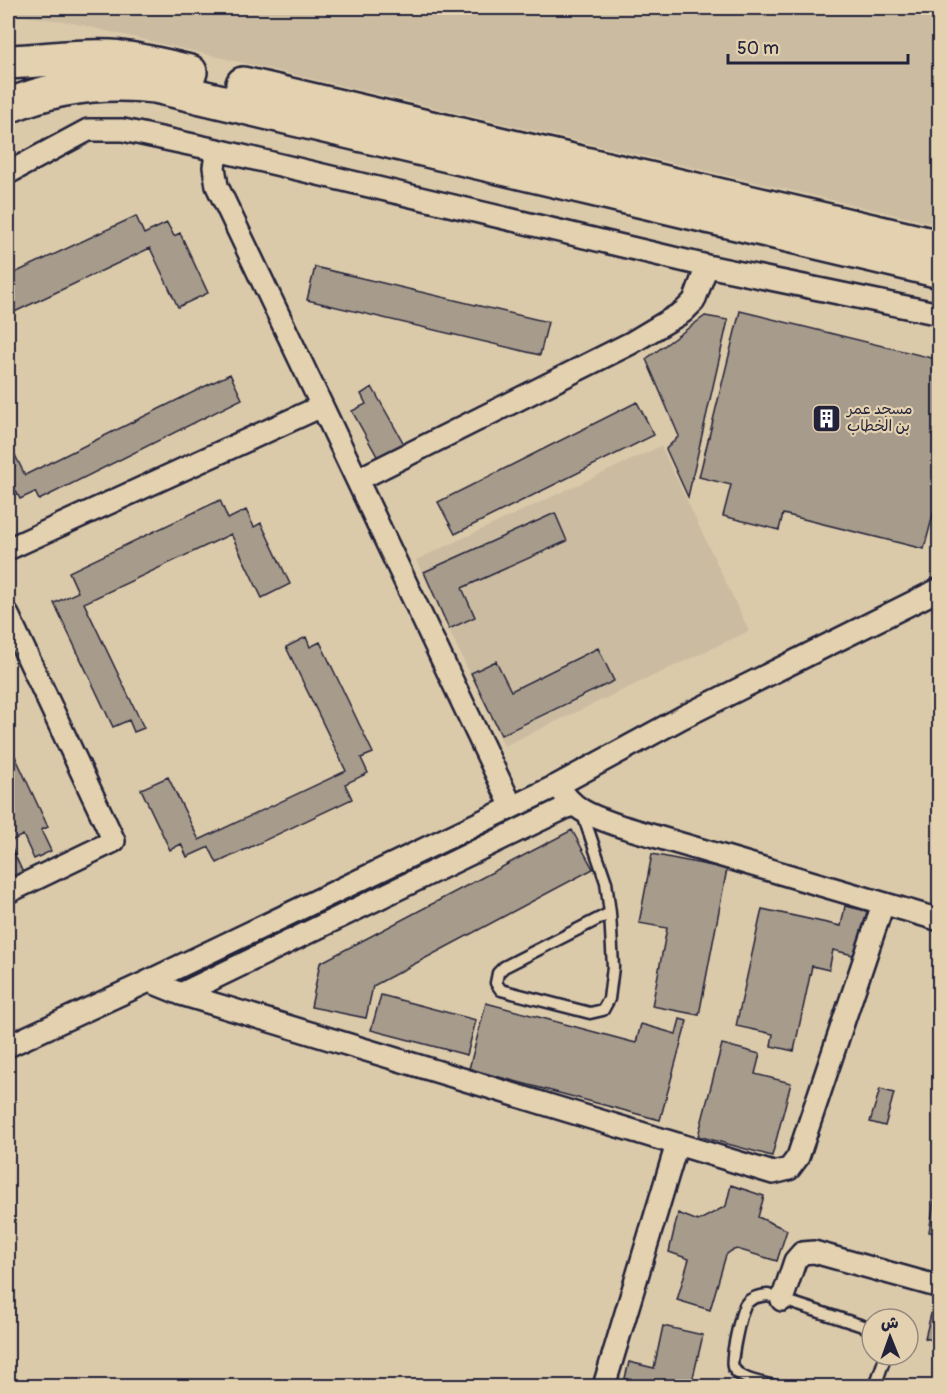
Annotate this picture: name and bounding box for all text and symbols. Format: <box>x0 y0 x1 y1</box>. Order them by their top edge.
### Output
scale bar <box>728 27 908 65</box>
text: 50 m <box>737 37 779 60</box>
place label: مسجد عمر بن الخطاب <box>845 400 912 436</box>
building icon: مسجد عمر بن الخطاب <box>810 402 842 434</box>
north arrow <box>860 1307 920 1367</box>
text: ش <box>881 1313 899 1333</box>

